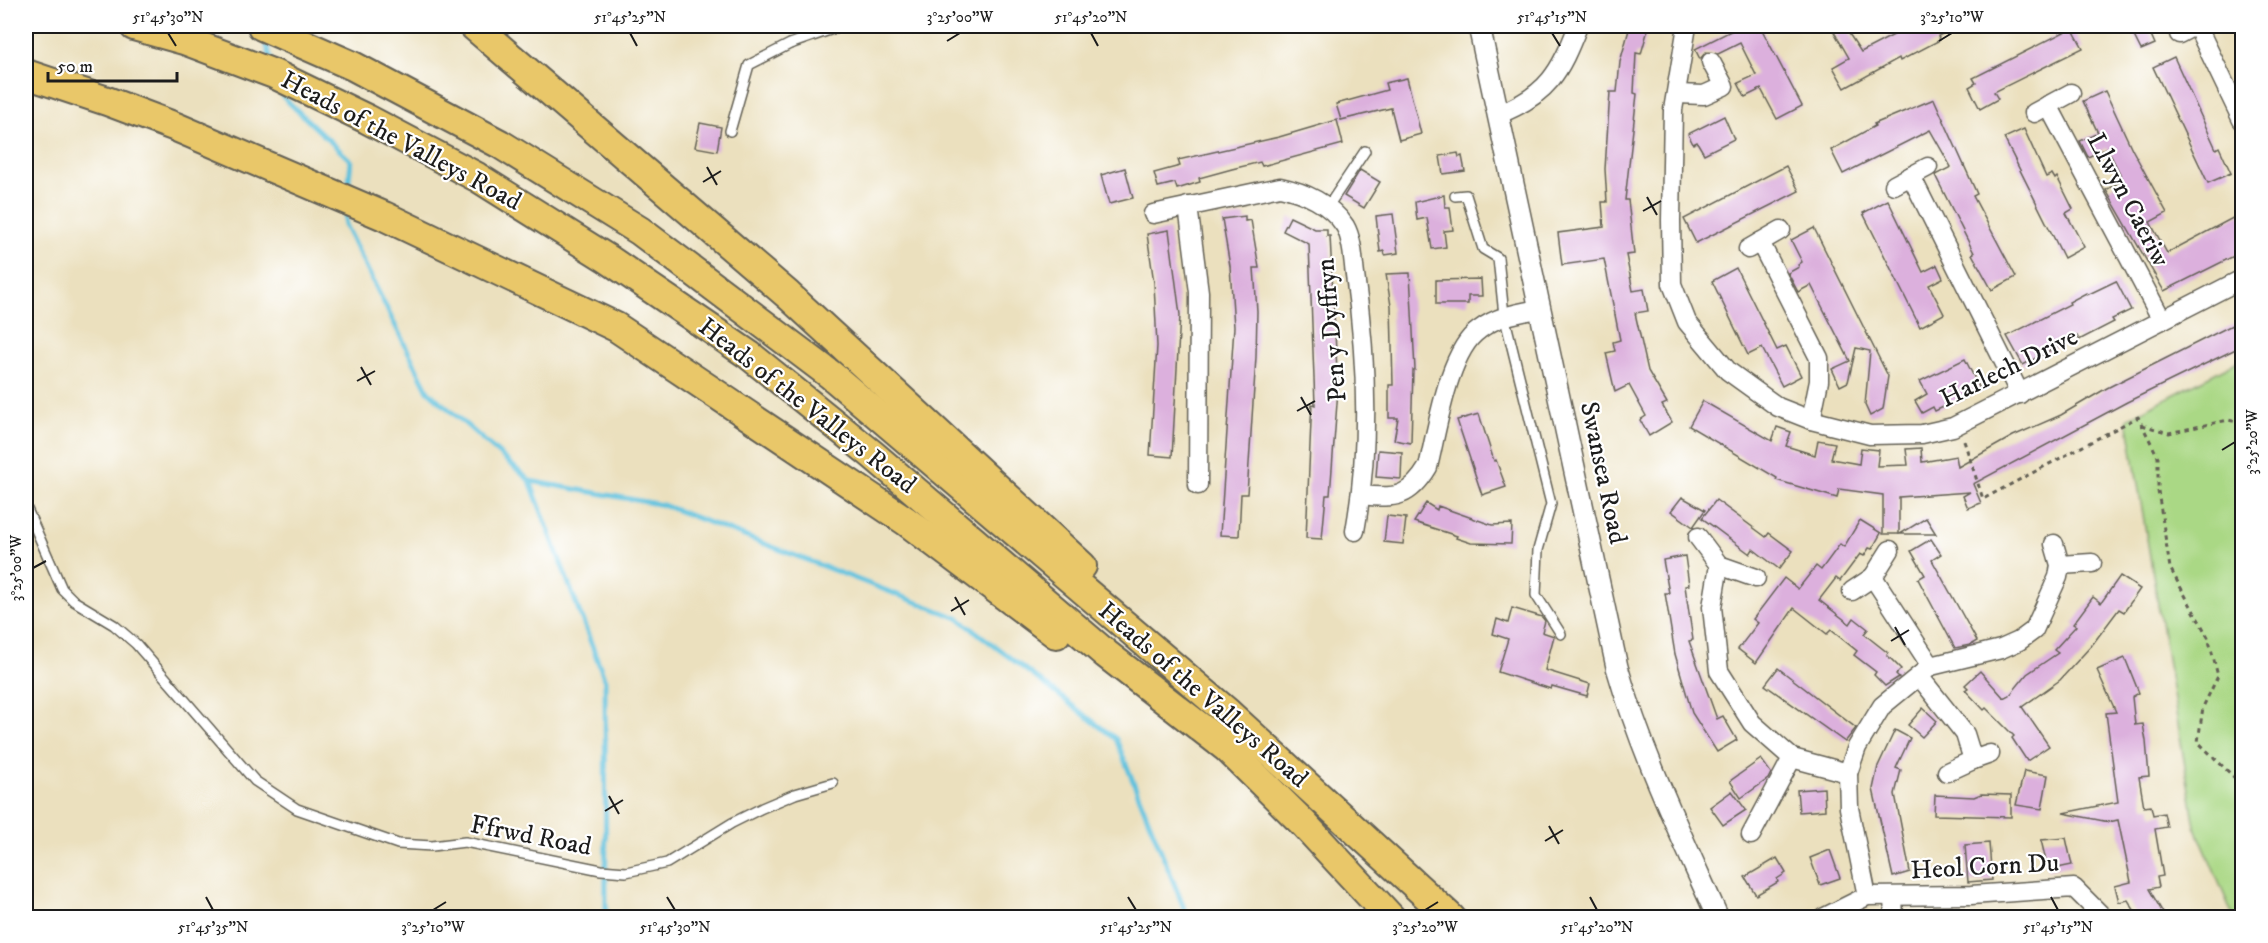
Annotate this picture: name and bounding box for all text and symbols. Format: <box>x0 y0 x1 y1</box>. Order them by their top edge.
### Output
text: 51°45'30"N <box>132 8 204 27</box>
text: 51°45'25"N <box>594 8 666 27</box>
text: 3°25'00"W <box>927 8 993 27</box>
text: 51°45'20"N <box>1055 8 1127 27</box>
text: 51°45'15"N <box>1517 8 1587 27</box>
text: 3°25'10"W <box>1920 8 1984 27</box>
scale bar <box>48 45 177 83</box>
text: 50 m <box>57 56 93 78</box>
street label: Heads of the Valleys Road <box>275 64 527 218</box>
street label: Llwyn Caeriw <box>2079 127 2177 273</box>
street label: Pen y Dyffryn <box>1309 256 1355 403</box>
street label: Heads of the Valleys Road <box>691 311 923 501</box>
street label: Harlech Drive <box>1935 320 2083 416</box>
street label: Swansea Road <box>1572 399 1634 547</box>
text: 3°25'20"W <box>2243 409 2262 475</box>
text: 3°25'00"W <box>7 535 26 601</box>
street label: Heads of the Valleys Road <box>1091 595 1315 795</box>
street label: Ffrwd Road <box>468 808 594 864</box>
street label: Heol Corn Du <box>1910 847 2060 887</box>
text: 51°45'35"N <box>178 918 248 937</box>
text: 3°25'10"W <box>401 918 465 937</box>
text: 51°45'30"N <box>639 918 711 937</box>
text: 51°45'25"N <box>1100 918 1172 937</box>
text: 3°25'20"W <box>1392 918 1458 937</box>
text: 51°45'20"N <box>1561 918 1633 937</box>
text: 51°45'15"N <box>2023 918 2093 937</box>

